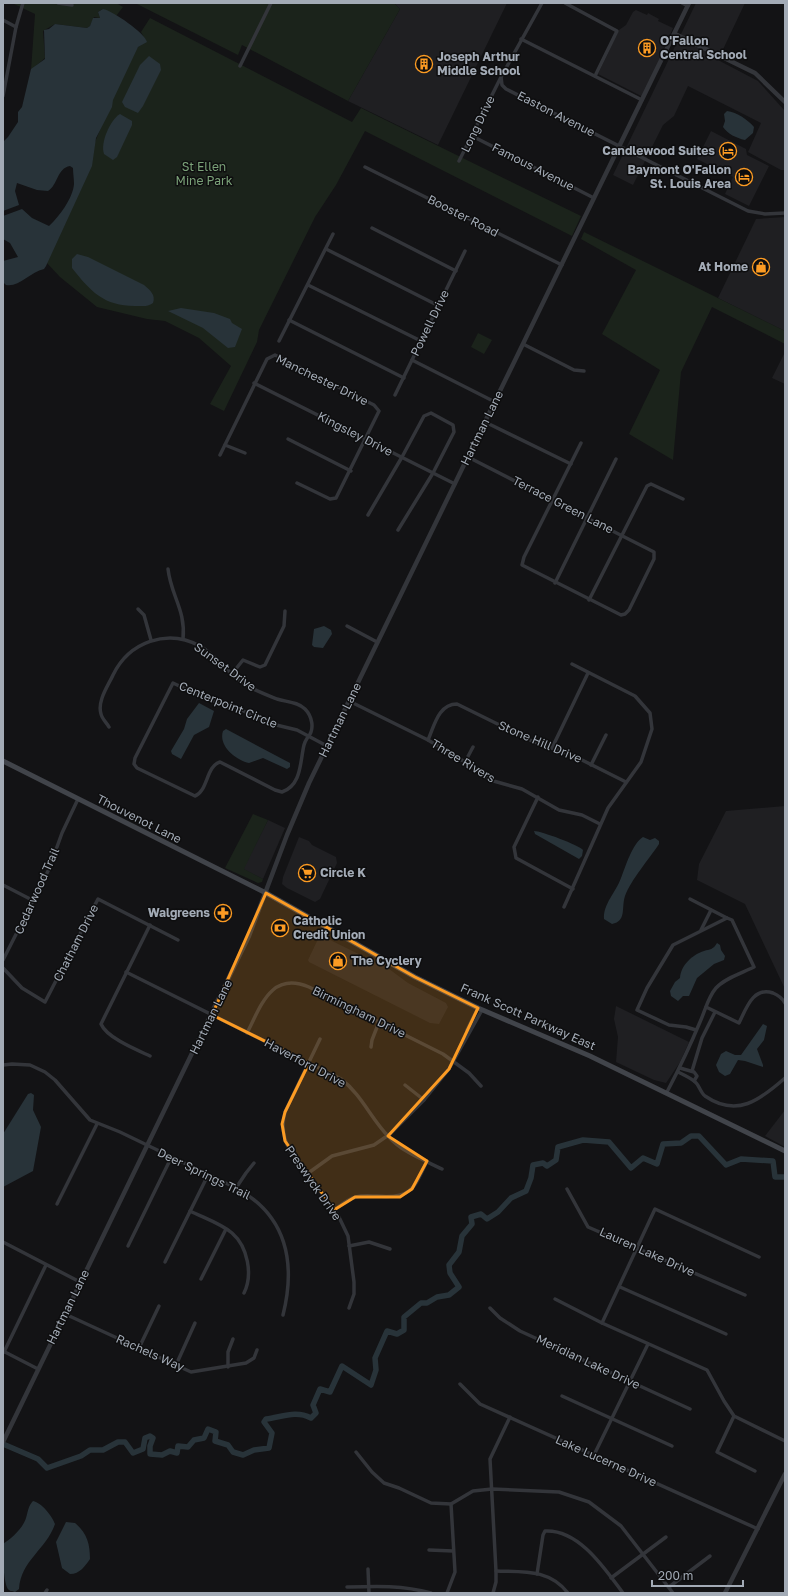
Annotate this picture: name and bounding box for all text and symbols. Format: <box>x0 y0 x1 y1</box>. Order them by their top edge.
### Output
place label: O'Fallon Central School <box>660 33 747 62</box>
building icon: O'Fallon Central School <box>637 38 657 58</box>
place label: Joseph Arthur Middle School <box>437 49 520 78</box>
building icon: Joseph Arthur Middle School <box>414 54 434 74</box>
street label: Easton Avenue <box>515 88 598 140</box>
street label: Long Drive <box>457 93 498 155</box>
street label: Famous Avenue <box>490 139 577 194</box>
hotel icon: Candlewood Suites <box>718 141 738 161</box>
place label: Candlewood Suites <box>602 143 715 158</box>
park label: St Ellen Mine Park <box>176 159 233 188</box>
place label: Baymont O'Fallon St. Louis Area <box>627 162 731 191</box>
hotel icon: Baymont O'Fallon St. Louis Area <box>734 167 754 187</box>
street label: Booster Road <box>425 191 501 240</box>
shop icon: At Home <box>751 257 771 277</box>
place label: At Home <box>698 259 748 274</box>
street label: Powell Drive <box>407 287 452 358</box>
street label: Manchester Drive <box>274 351 371 408</box>
street label: Hartman Lane <box>457 388 506 468</box>
street label: Kingsley Drive <box>315 408 395 459</box>
street label: Terrace Green Lane <box>510 473 616 537</box>
street label: Sunset Drive <box>191 639 259 694</box>
street label: Centerpoint Circle <box>177 678 280 731</box>
street label: Hartman Lane <box>315 680 364 760</box>
street label: Stone Hill Drive <box>496 717 584 766</box>
street label: Three Rivers <box>428 736 498 786</box>
street label: Thouvenot Lane <box>94 791 184 846</box>
street label: Cedarwood Trail <box>11 845 62 936</box>
supermarket icon: Circle K <box>297 863 317 883</box>
place label: Circle K <box>320 865 366 880</box>
street label: Chatham Drive <box>50 902 101 984</box>
pharmacy icon: Walgreens <box>213 903 233 923</box>
place label: Walgreens <box>148 905 210 920</box>
place label: Catholic Credit Union <box>293 913 365 942</box>
bank icon: Catholic Credit Union <box>270 918 290 938</box>
shop icon: The Cyclery <box>328 951 348 971</box>
place label: The Cyclery <box>351 953 423 968</box>
street label: Hartman Lane <box>186 977 235 1057</box>
street label: Frank Scott Parkway East <box>458 980 598 1053</box>
street label: Birmingham Drive <box>310 982 408 1041</box>
street label: Haverford Drive <box>262 1035 349 1090</box>
street label: Preswyck Drive <box>282 1142 345 1223</box>
street label: Deer Springs Trail <box>155 1144 253 1203</box>
street label: Lauren Lake Drive <box>597 1224 697 1279</box>
street label: Hartman Lane <box>43 1267 92 1347</box>
street label: Rachels Way <box>114 1331 187 1374</box>
street label: Meridian Lake Drive <box>534 1331 643 1392</box>
street label: Lake Lucerne Drive <box>553 1431 659 1490</box>
scale bar <box>652 1562 743 1588</box>
text: 200 m <box>658 1568 693 1583</box>

